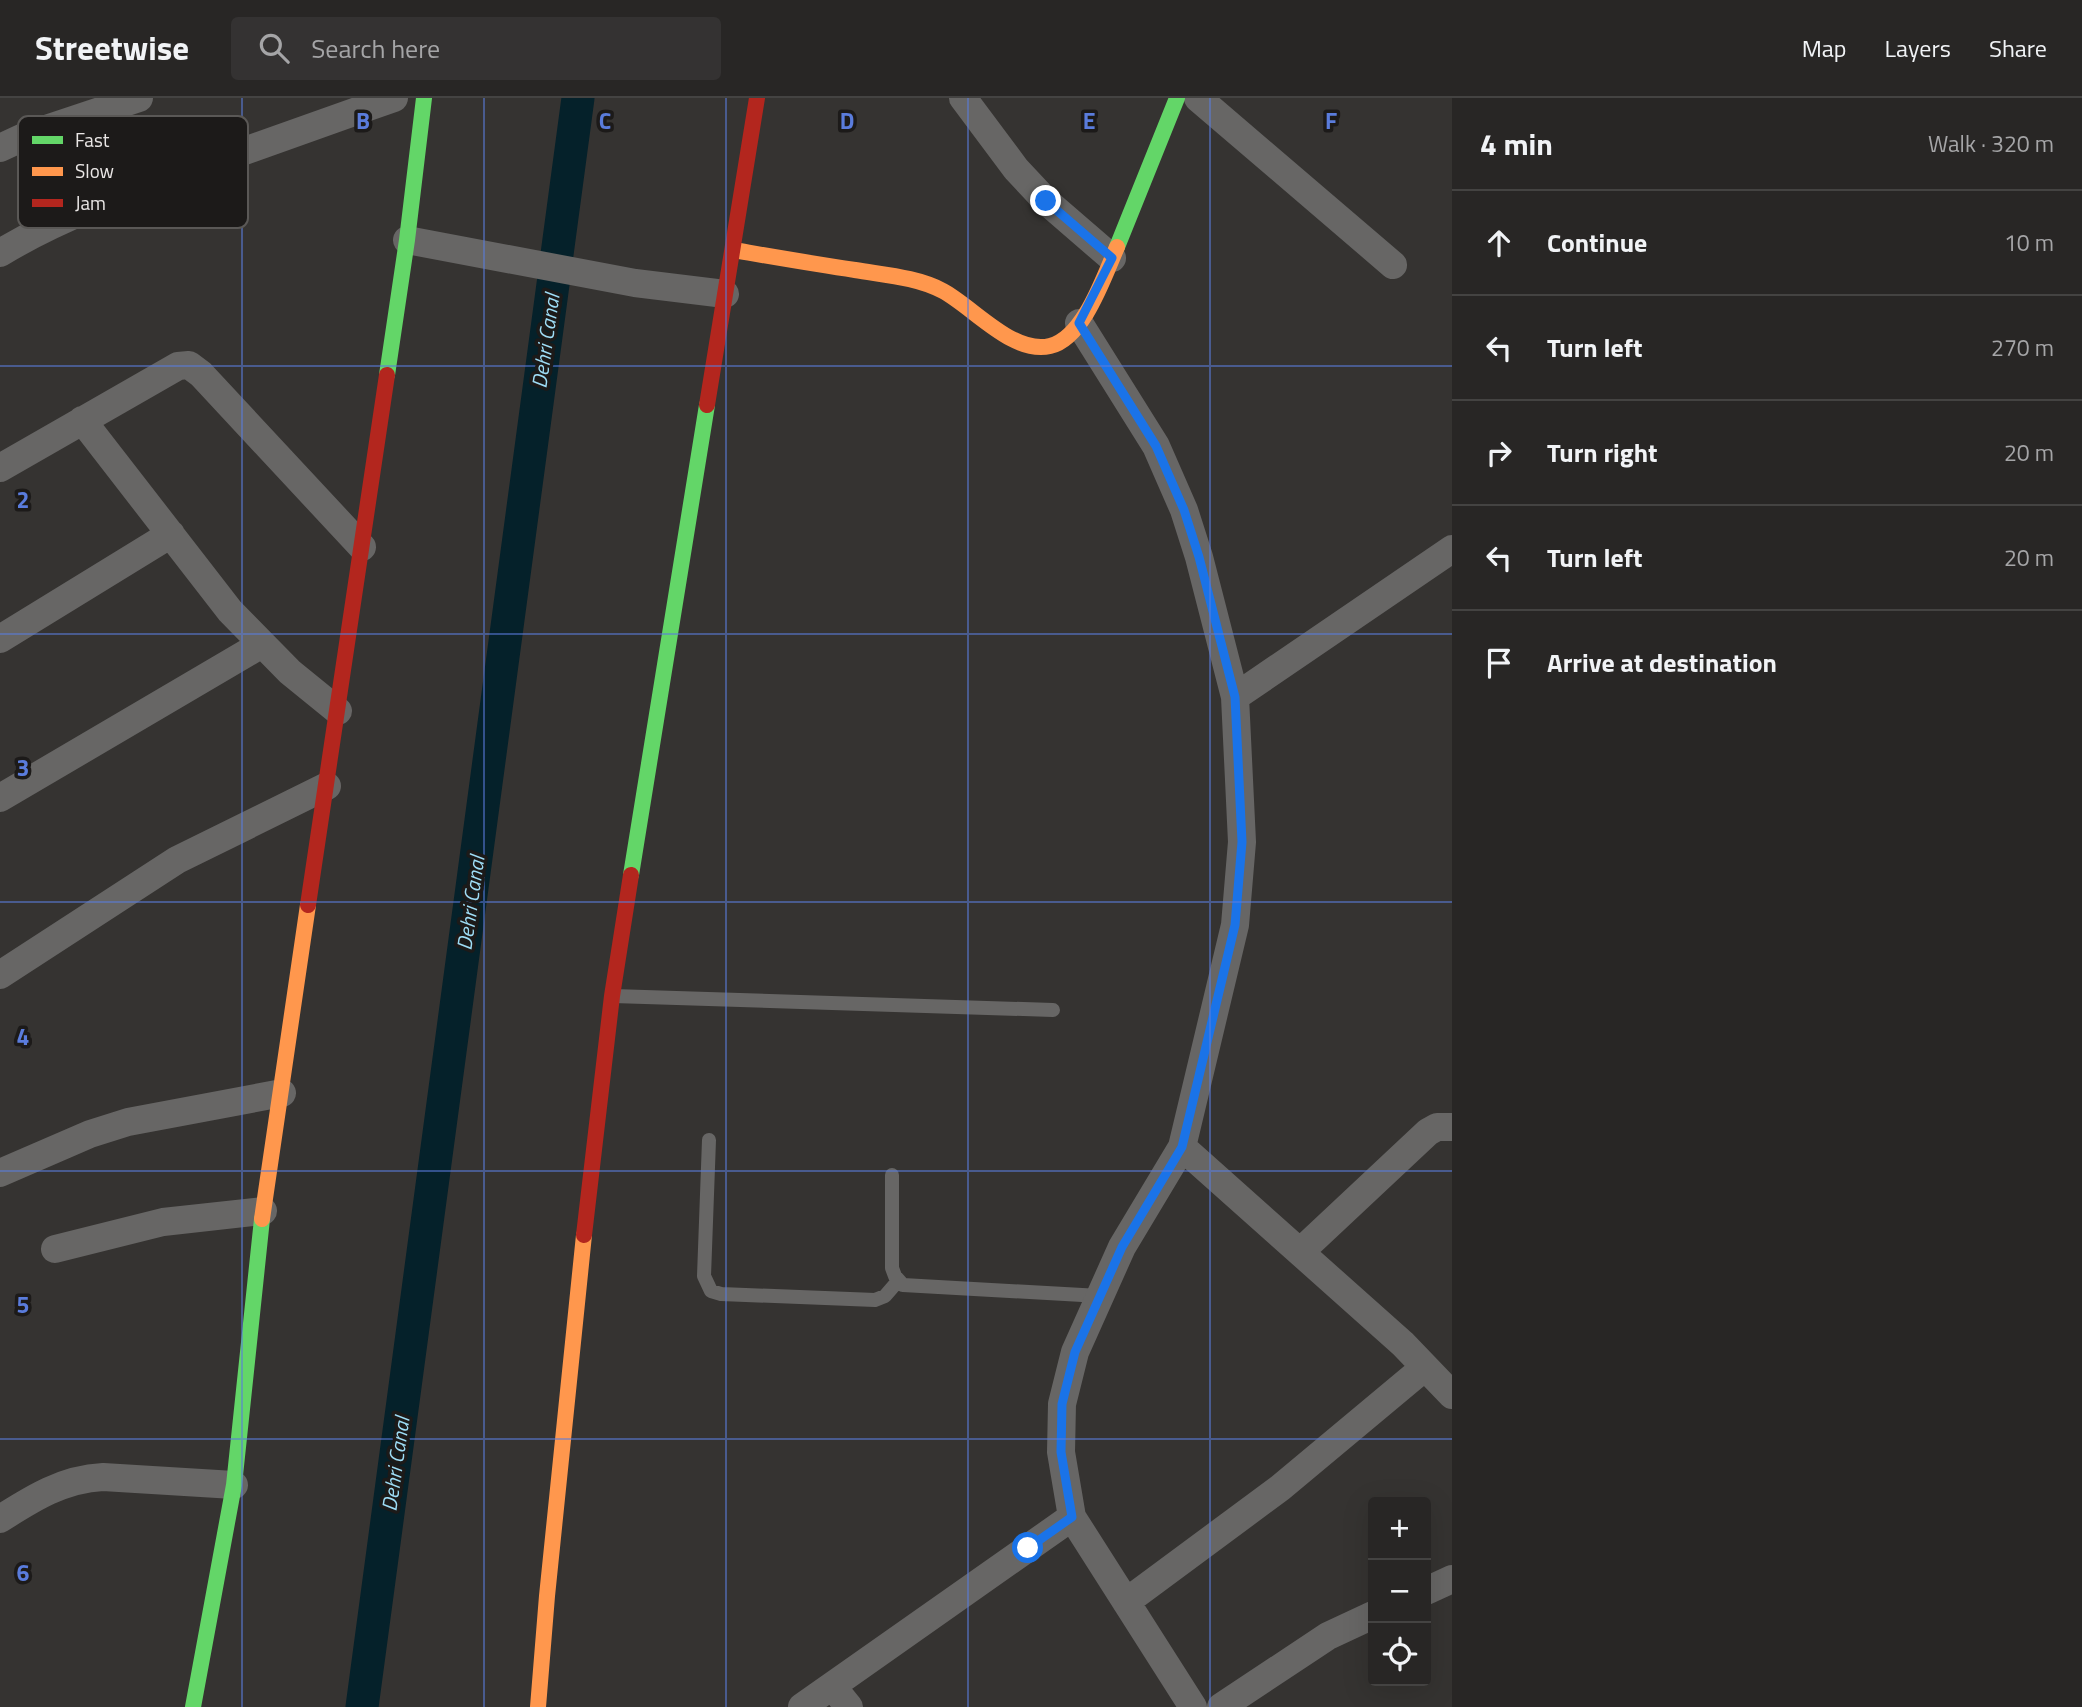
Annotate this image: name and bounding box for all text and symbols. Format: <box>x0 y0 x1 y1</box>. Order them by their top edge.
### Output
search box <box>231 17 721 80</box>
text: Streetwise <box>35 23 189 73</box>
icon: search <box>255 29 293 67</box>
text: Search here <box>311 29 440 68</box>
text: Map <box>1802 30 1847 66</box>
text: Layers <box>1885 30 1951 66</box>
text: Share <box>1989 30 2047 66</box>
text: B <box>356 103 370 138</box>
text: C <box>599 103 611 138</box>
text: D <box>840 103 854 138</box>
text: E <box>1083 103 1095 138</box>
text: F <box>1325 103 1337 138</box>
legend <box>18 116 248 228</box>
text: 4 min <box>1480 121 1553 167</box>
text: Fast <box>75 125 110 154</box>
text: Walk · 320 m <box>1928 126 2054 161</box>
text: Slow <box>75 156 114 185</box>
route end <box>1030 185 1061 216</box>
text: Jam <box>75 188 106 217</box>
text: Continue <box>1547 223 1647 262</box>
icon: ahead <box>1480 224 1518 262</box>
text: 10 m <box>2004 225 2054 260</box>
water label: Dehri Canal <box>523 289 568 390</box>
text: Turn left <box>1547 328 1642 367</box>
icon: left <box>1480 329 1518 367</box>
text: 270 m <box>1991 330 2054 365</box>
text: Turn right <box>1547 433 1658 472</box>
icon: right <box>1480 434 1518 472</box>
text: 20 m <box>2004 435 2054 470</box>
text: 2 <box>17 482 29 517</box>
text: Turn left <box>1547 538 1642 577</box>
icon: left <box>1480 539 1518 577</box>
text: 20 m <box>2004 540 2054 575</box>
text: Arrive at destination <box>1547 643 1777 682</box>
icon: arrive <box>1480 644 1518 682</box>
text: 3 <box>17 750 29 785</box>
water label: Dehri Canal <box>448 851 493 952</box>
text: 4 <box>17 1019 29 1054</box>
text: 5 <box>17 1287 29 1322</box>
water label: Dehri Canal <box>373 1412 418 1513</box>
map controls <box>1368 1497 1431 1686</box>
button: + <box>1368 1497 1431 1560</box>
route start <box>1012 1532 1043 1563</box>
text: 6 <box>17 1555 30 1590</box>
button: − <box>1368 1560 1431 1623</box>
button: locate <box>1368 1623 1431 1686</box>

